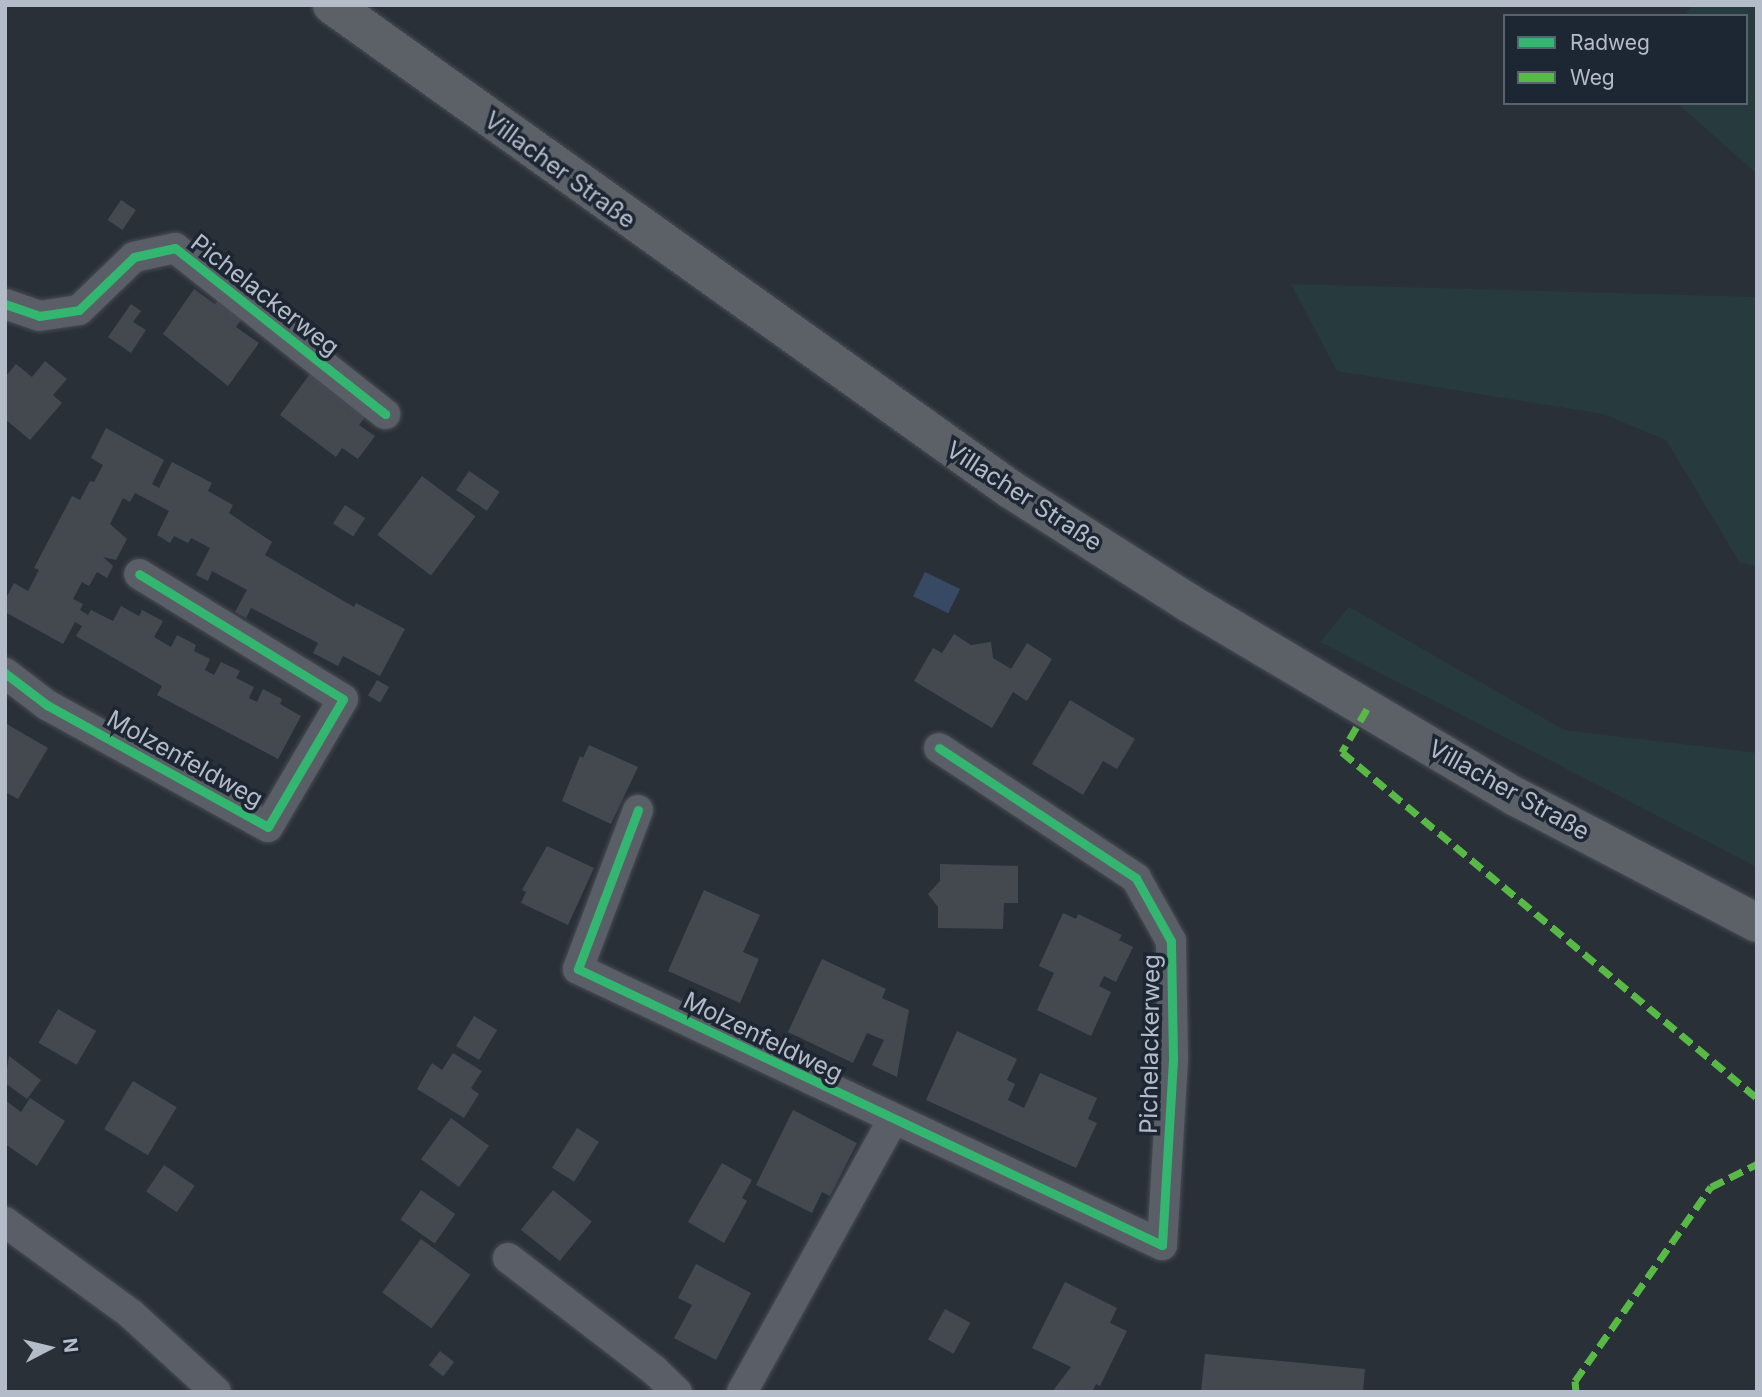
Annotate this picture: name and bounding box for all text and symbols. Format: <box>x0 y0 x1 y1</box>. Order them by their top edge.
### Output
legend <box>1503 14 1748 105</box>
text: Radweg <box>1570 30 1650 55</box>
text: Weg <box>1570 65 1615 90</box>
street label: Villacher Straße <box>479 106 641 234</box>
street label: Pichelackerweg <box>185 228 345 362</box>
street label: Villacher Straße <box>941 435 1107 557</box>
street label: Molzenfeldweg <box>102 704 268 814</box>
street label: Villacher Straße <box>1423 734 1595 846</box>
street label: Pichelackerweg <box>1134 954 1166 1134</box>
street label: Molzenfeldweg <box>679 986 847 1088</box>
north arrow <box>14 1313 84 1383</box>
text: N <box>58 1337 83 1354</box>

